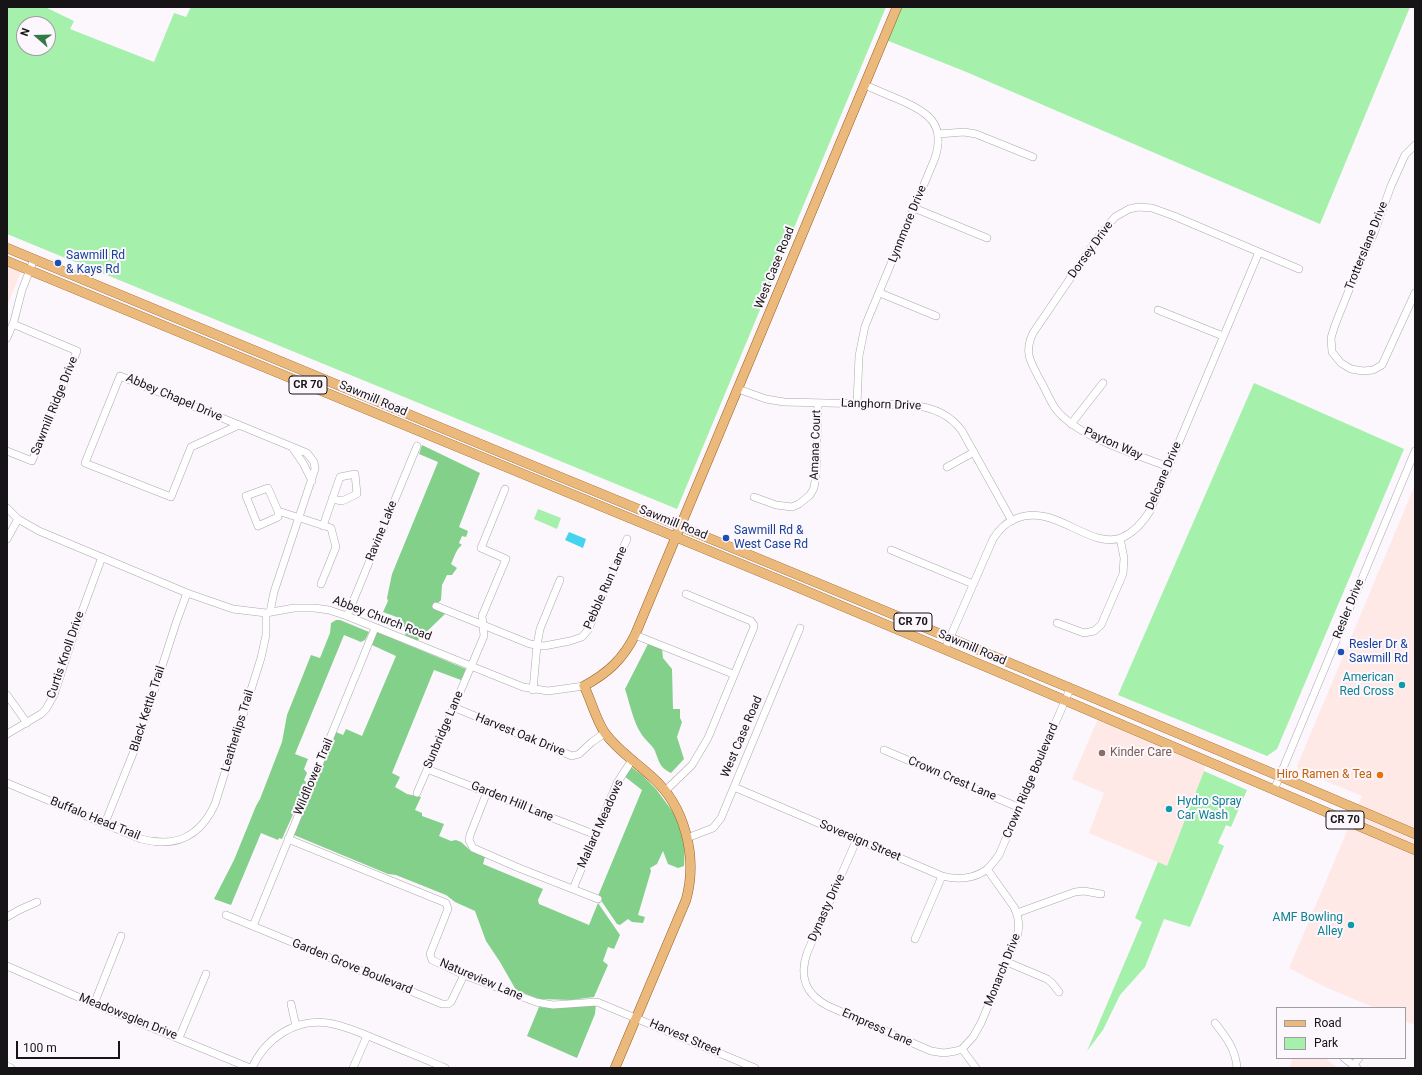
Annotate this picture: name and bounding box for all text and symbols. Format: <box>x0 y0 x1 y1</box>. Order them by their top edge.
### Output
north arrow <box>16 16 56 56</box>
text: N <box>18 26 33 38</box>
street label: Lynnmore Drive <box>886 183 930 265</box>
street label: Trotterslane Drive <box>1343 200 1391 292</box>
street label: Dorsey Drive <box>1066 219 1116 281</box>
street label: West Case Road <box>752 225 798 311</box>
place label: Sawmill Rd & Kays Rd <box>66 249 125 277</box>
marker: Sawmill Rd & Kays Rd <box>53 258 63 268</box>
street label: Sawmill Ridge Drive <box>29 355 81 457</box>
street label: Abbey Chapel Drive <box>124 371 224 425</box>
road number: CR 70 <box>289 376 327 394</box>
street label: Sawmill Road <box>337 378 409 420</box>
street label: Langhorn Drive <box>841 396 921 414</box>
street label: Amana Court <box>808 409 824 481</box>
street label: Payton Way <box>1082 425 1144 463</box>
street label: Delcane Drive <box>1143 440 1185 512</box>
street label: Ravine Lake <box>363 499 401 563</box>
street label: Sawmill Road <box>637 503 709 543</box>
place label: Sawmill Rd & West Case Rd <box>734 524 808 552</box>
marker: Sawmill Rd & West Case Rd <box>721 533 731 543</box>
street label: Pebble Run Lane <box>581 544 631 632</box>
street label: Resler Drive <box>1330 577 1368 641</box>
street label: Abbey Church Road <box>331 594 433 644</box>
street label: Curtis Knoll Drive <box>44 609 88 701</box>
road number: CR 70 <box>894 613 932 631</box>
street label: Sawmill Road <box>936 627 1008 669</box>
place label: Resler Dr & Sawmill Rd <box>1349 638 1408 666</box>
marker: Resler Dr & Sawmill Rd <box>1336 647 1346 657</box>
street label: Black Kettle Trail <box>127 664 169 754</box>
place label: American Red Cross <box>1340 671 1394 699</box>
marker: American Red Cross <box>1397 680 1407 690</box>
street label: Leatherlips Trail <box>219 688 257 774</box>
street label: Sunbridge Lane <box>421 689 467 771</box>
street label: West Case Road <box>718 694 766 780</box>
street label: Harvest Oak Drive <box>473 710 567 760</box>
street label: Crown Ridge Boulevard <box>1000 721 1062 841</box>
street label: Wildflower Trail <box>291 736 337 818</box>
place label: Kinder Care <box>1110 746 1172 760</box>
marker: Kinder Care <box>1097 748 1107 758</box>
street label: Crown Crest Lane <box>906 754 998 804</box>
place label: Hiro Ramen & Tea <box>1276 768 1372 782</box>
marker: Hiro Ramen & Tea <box>1375 770 1385 780</box>
street label: Mallard Meadows <box>575 778 627 870</box>
street label: Garden Hill Lane <box>469 779 555 825</box>
street label: Buffalo Head Trail <box>48 794 142 844</box>
place label: Hydro Spray Car Wash <box>1177 795 1242 823</box>
marker: Hydro Spray Car Wash <box>1164 804 1174 814</box>
road number: CR 70 <box>1326 811 1364 829</box>
street label: Sovereign Street <box>817 817 903 865</box>
street label: Dynasty Drive <box>806 872 848 944</box>
place label: AMF Bowling Alley <box>1273 911 1343 939</box>
marker: AMF Bowling Alley <box>1346 920 1356 930</box>
street label: Monarch Drive <box>982 931 1024 1009</box>
street label: Garden Grove Boulevard <box>290 936 414 998</box>
street label: Natureview Lane <box>437 956 525 1004</box>
street label: Meadowsglen Drive <box>77 991 179 1043</box>
street label: Empress Lane <box>839 1006 915 1050</box>
legend <box>1276 1007 1406 1059</box>
text: Road <box>1314 1016 1342 1030</box>
street label: Harvest Street <box>647 1017 723 1059</box>
scale bar <box>18 1033 122 1059</box>
text: Park <box>1314 1036 1338 1050</box>
text: 100 m <box>23 1041 57 1055</box>

